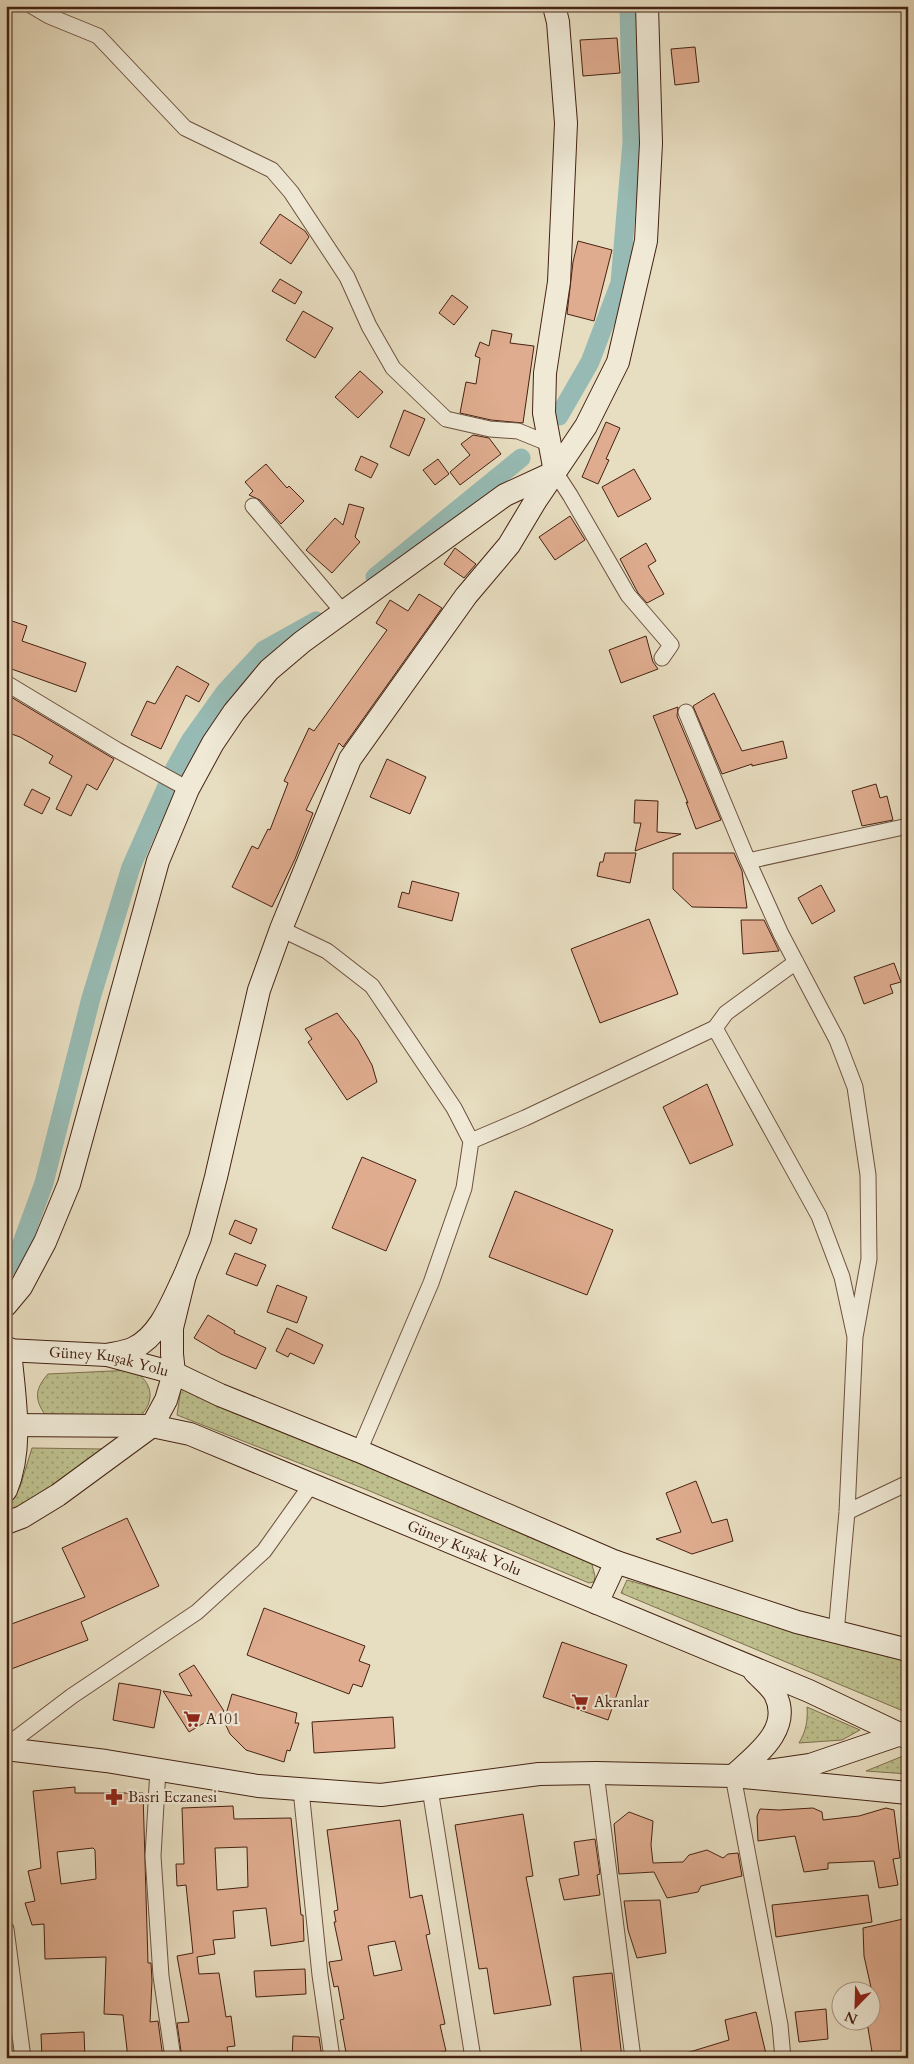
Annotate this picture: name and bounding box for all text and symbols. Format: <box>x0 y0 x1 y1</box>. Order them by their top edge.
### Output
street label: Güney Kuşak Yolu <box>49 1342 171 1381</box>
street label: Güney Kuşak Yolu <box>404 1515 525 1581</box>
supermarket icon: Akranlar <box>570 1692 590 1712</box>
place label: Akranlar <box>594 1692 649 1712</box>
supermarket icon: A101 <box>182 1709 202 1729</box>
place label: A101 <box>206 1709 240 1729</box>
pharmacy icon: Basri Eczanesi <box>104 1787 124 1807</box>
place label: Basri Eczanesi <box>128 1787 217 1807</box>
north arrow <box>832 1982 882 2032</box>
text: N <box>842 2006 860 2029</box>

